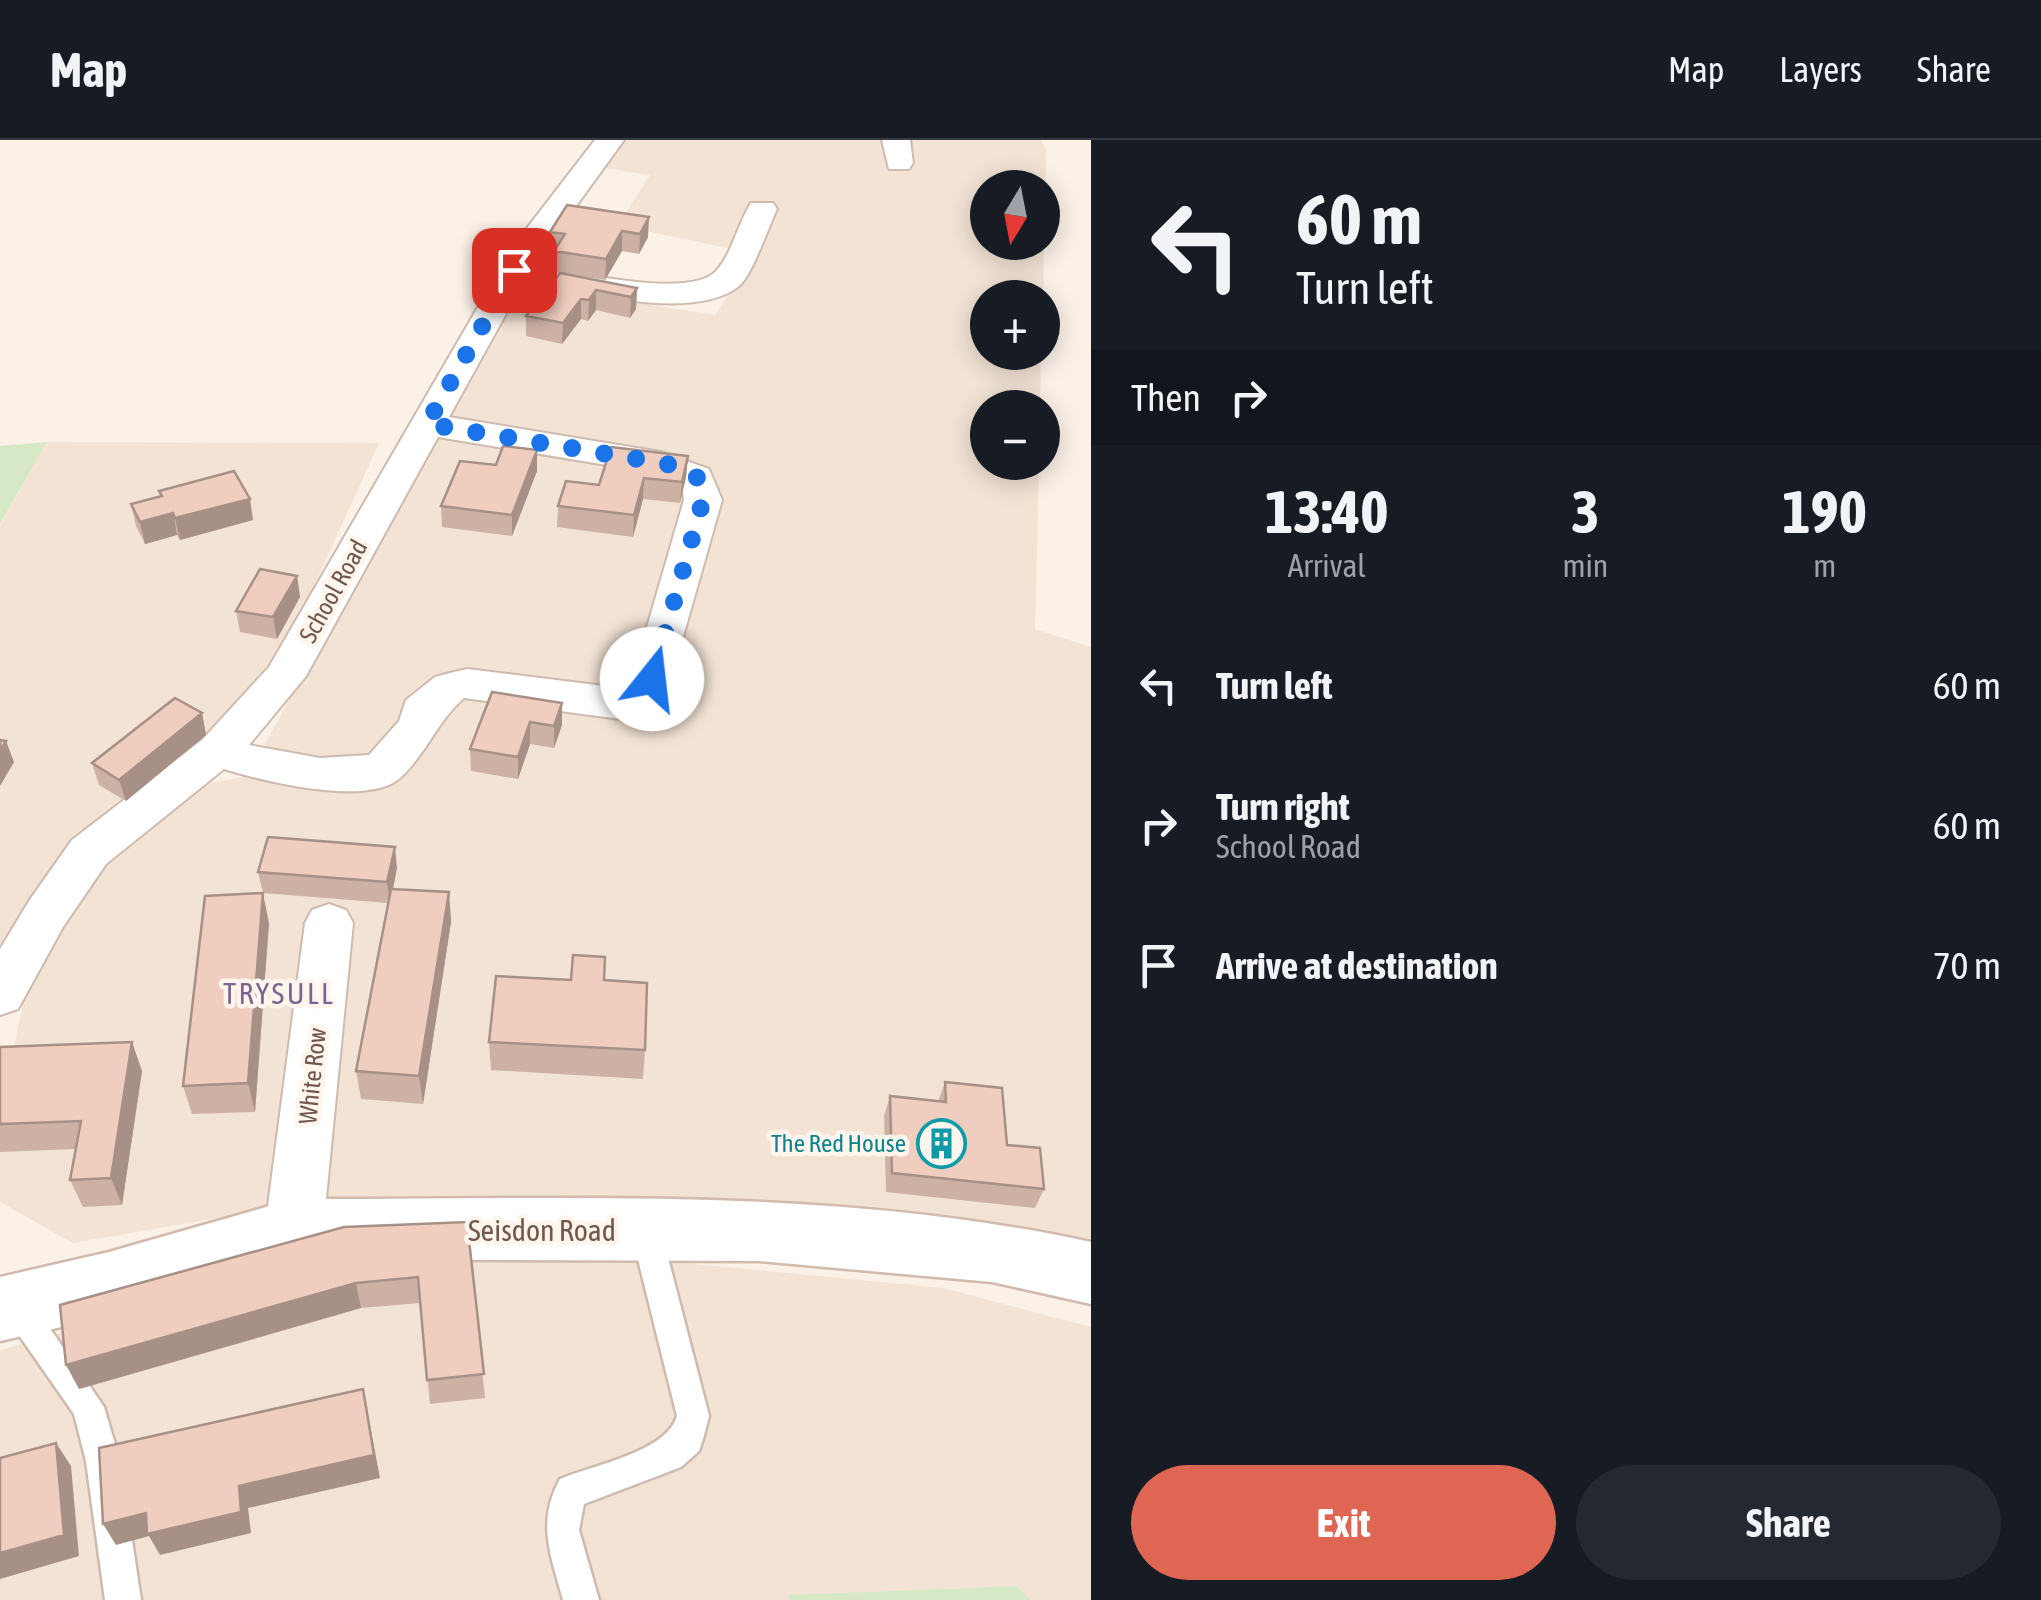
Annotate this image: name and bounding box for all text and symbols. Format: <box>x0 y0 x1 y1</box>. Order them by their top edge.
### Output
text: Map <box>50 42 127 97</box>
text: Map <box>1668 49 1724 89</box>
text: Layers <box>1779 49 1862 89</box>
text: Share <box>1917 49 1991 89</box>
north arrow <box>970 170 1060 260</box>
map controls <box>970 170 1060 480</box>
text: 60 m <box>1296 179 1422 259</box>
icon: left <box>1131 180 1261 310</box>
pin <box>472 228 557 313</box>
icon: arrive <box>487 243 542 298</box>
text: Turn left <box>1296 262 1434 314</box>
button: + <box>970 280 1060 370</box>
icon: right <box>1221 370 1276 425</box>
text: Then <box>1131 376 1201 419</box>
button: − <box>970 390 1060 480</box>
text: 13:40 <box>1265 477 1388 546</box>
text: 3 <box>1571 477 1600 546</box>
text: 190 <box>1782 477 1867 546</box>
street label: School Road <box>293 535 373 647</box>
text: Arrival <box>1288 547 1366 584</box>
text: min <box>1562 547 1608 584</box>
text: m <box>1813 547 1836 584</box>
position arrow <box>600 627 704 731</box>
icon: left <box>1131 658 1186 713</box>
text: Turn left <box>1216 664 1332 707</box>
text: 60 m <box>1933 664 2001 707</box>
text: Turn right <box>1216 785 1350 828</box>
icon: right <box>1131 798 1186 853</box>
text: 60 m <box>1933 804 2001 847</box>
text: School Road <box>1216 828 1361 865</box>
icon: arrive <box>1131 938 1186 993</box>
text: Arrive at destination <box>1216 944 1498 987</box>
text: 70 m <box>1933 944 2001 987</box>
district label: TRYSULL <box>223 976 335 1010</box>
street label: White Row <box>293 1026 331 1126</box>
building icon: The Red House <box>915 1117 967 1169</box>
place label: The Red House <box>771 1129 906 1157</box>
street label: Seisdon Road <box>468 1213 616 1247</box>
button: Exit <box>1131 1465 1556 1580</box>
button: Share <box>1576 1465 2001 1580</box>

